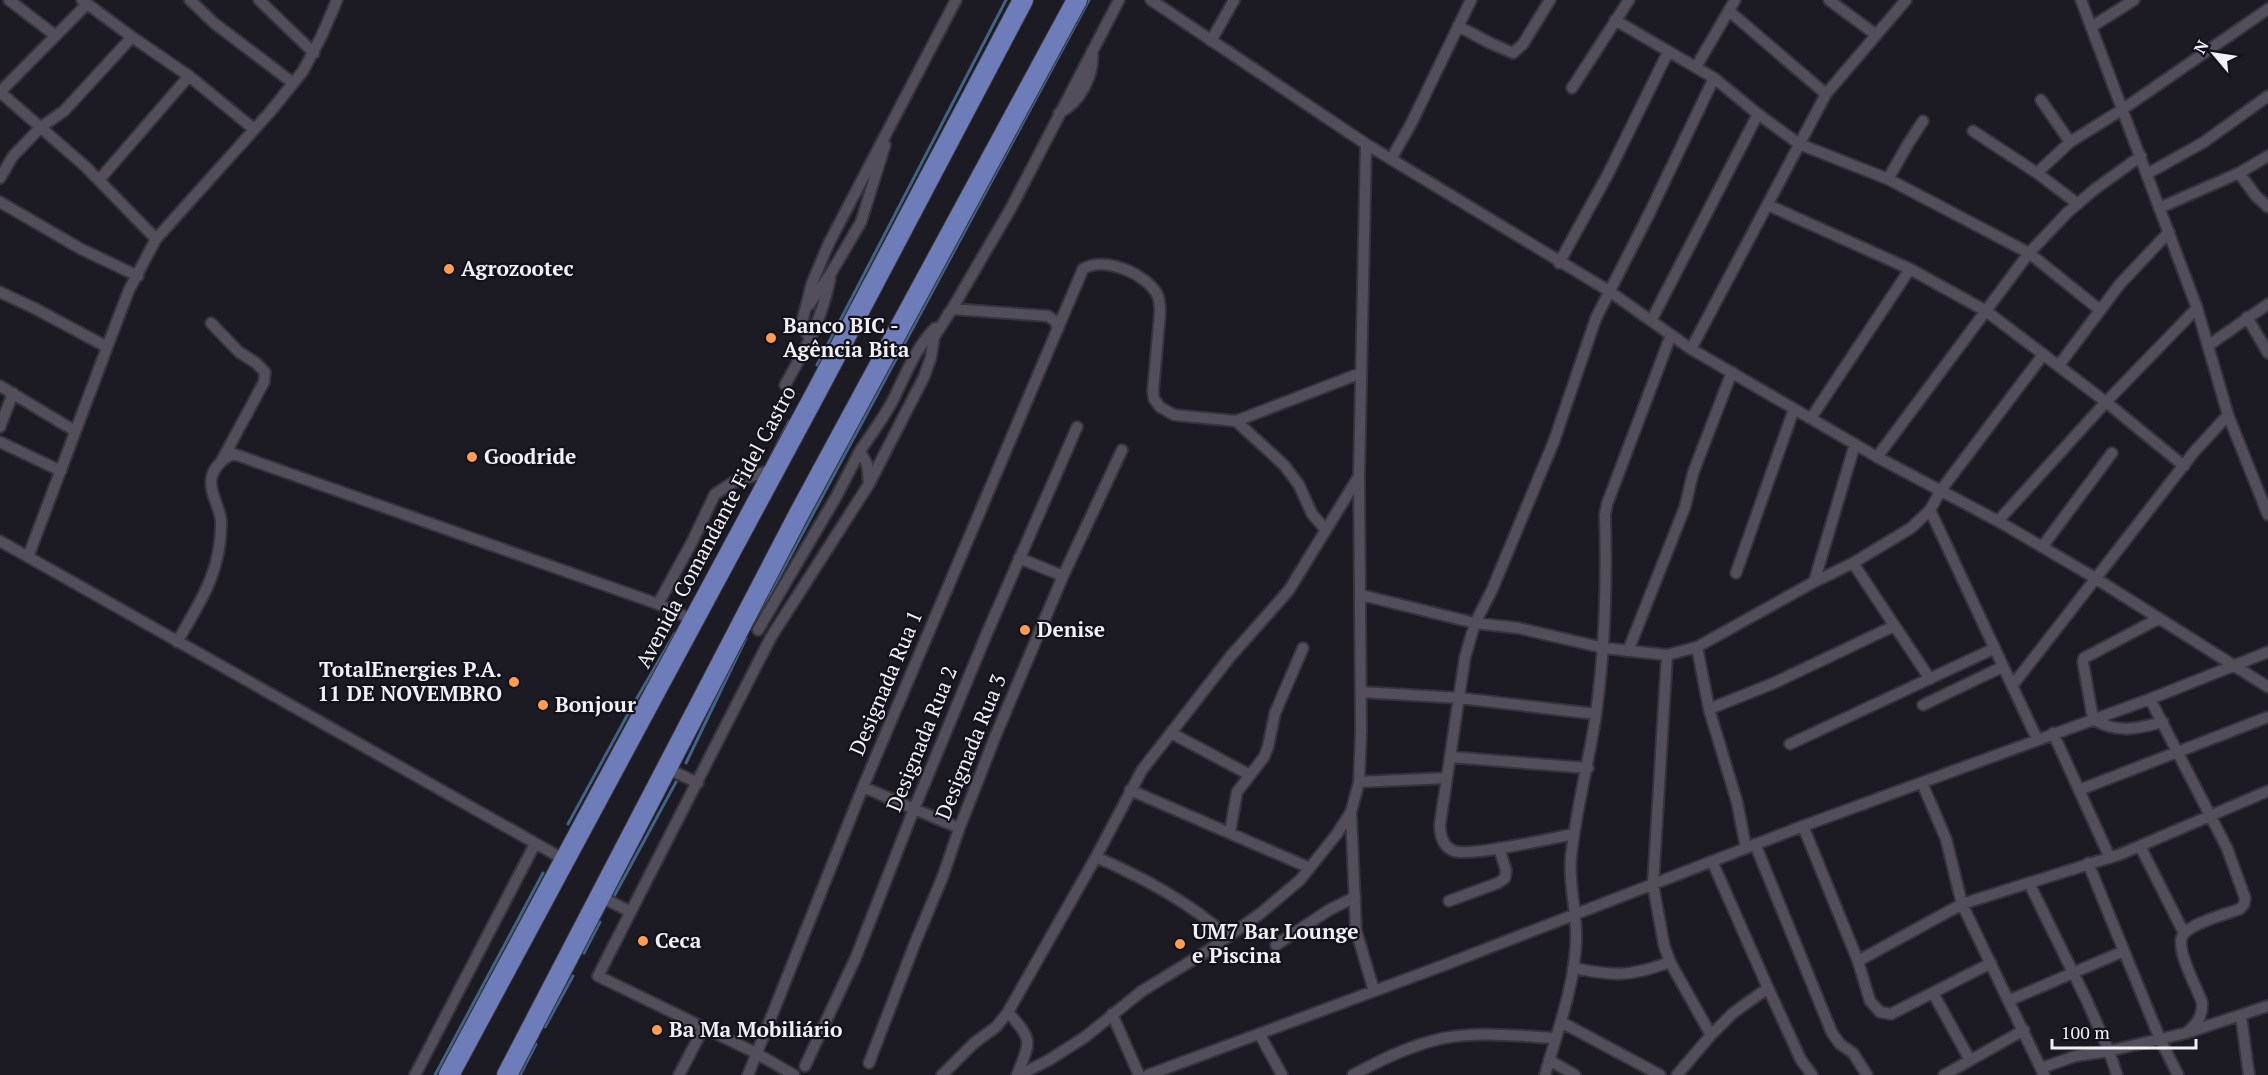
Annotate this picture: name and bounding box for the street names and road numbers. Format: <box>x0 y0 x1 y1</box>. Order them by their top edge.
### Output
street label: Avenida Comandante Fidel Castro <box>629 380 802 673</box>
street label: Designada Rua 1 <box>842 606 928 759</box>
street label: Designada Rua 2 <box>879 662 963 816</box>
street label: Designada Rua 3 <box>928 670 1012 824</box>

